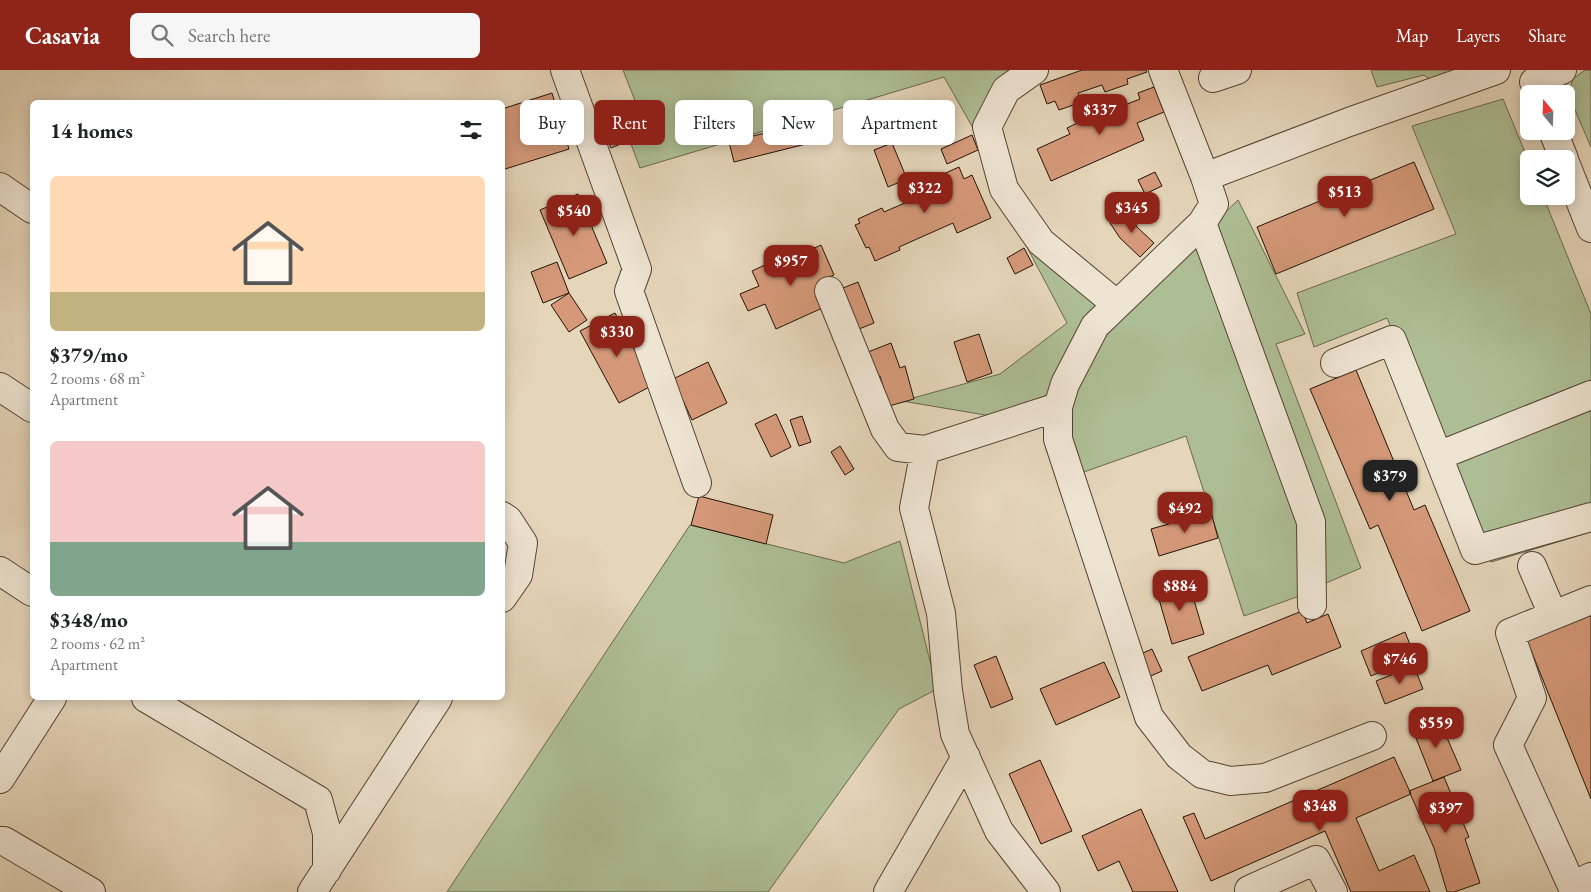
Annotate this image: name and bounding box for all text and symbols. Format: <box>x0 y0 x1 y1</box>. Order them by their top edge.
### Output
search box <box>130 13 480 58</box>
text: Casavia <box>25 20 100 51</box>
icon: search <box>148 21 176 49</box>
text: Search here <box>188 23 270 48</box>
text: Map <box>1396 24 1428 47</box>
text: Layers <box>1456 24 1500 47</box>
text: Share <box>1528 24 1566 47</box>
north arrow <box>1520 85 1575 140</box>
map controls <box>1520 85 1575 205</box>
pin: $337 <box>1070 93 1130 136</box>
text: $337 <box>1084 99 1116 120</box>
chip: Buy <box>520 100 584 145</box>
chip: Rent <box>594 100 665 145</box>
chip: Filters <box>675 100 753 145</box>
chip: New <box>763 100 833 145</box>
chip: Apartment <box>843 100 955 145</box>
icon: filters <box>457 116 485 144</box>
text: 14 homes <box>50 117 133 144</box>
button: layers <box>1520 150 1575 205</box>
pin: $322 <box>895 172 955 214</box>
pin: $513 <box>1315 176 1375 218</box>
text: $322 <box>909 177 941 198</box>
text: $513 <box>1329 181 1361 202</box>
pin: $345 <box>1102 191 1162 234</box>
pin: $540 <box>544 194 604 237</box>
text: $345 <box>1116 197 1148 218</box>
text: $540 <box>558 200 590 221</box>
icon: home <box>223 208 313 298</box>
pin: $957 <box>761 244 821 287</box>
text: $957 <box>775 250 807 271</box>
pin: $330 <box>587 316 647 358</box>
text: $330 <box>601 321 633 342</box>
text: $379/mo <box>50 341 128 368</box>
text: 2 rooms · 68 m² <box>50 368 145 389</box>
text: Apartment <box>50 389 118 410</box>
pin: $379 <box>1360 460 1420 502</box>
text: $379 <box>1374 465 1406 486</box>
icon: home <box>223 473 313 563</box>
pin: $492 <box>1155 492 1215 534</box>
text: $492 <box>1169 497 1201 518</box>
pin: $884 <box>1150 570 1210 612</box>
text: $884 <box>1164 575 1196 596</box>
text: $348/mo <box>50 606 128 633</box>
text: 2 rooms · 62 m² <box>50 633 145 654</box>
pin: $746 <box>1370 642 1430 685</box>
text: $746 <box>1384 648 1416 669</box>
text: Apartment <box>50 654 118 675</box>
pin: $559 <box>1406 706 1466 749</box>
text: $559 <box>1420 712 1452 733</box>
pin: $348 <box>1290 790 1350 832</box>
pin: $397 <box>1416 792 1476 834</box>
text: $348 <box>1304 795 1336 816</box>
text: $397 <box>1430 797 1462 818</box>

